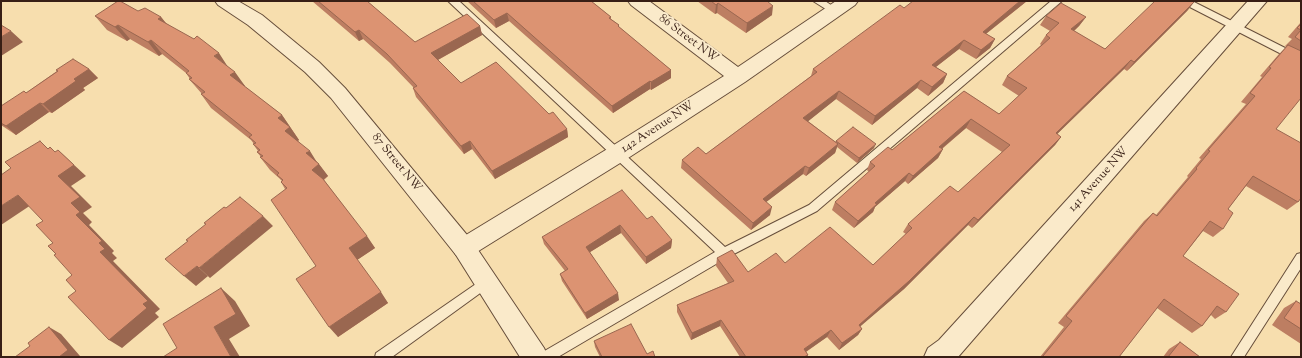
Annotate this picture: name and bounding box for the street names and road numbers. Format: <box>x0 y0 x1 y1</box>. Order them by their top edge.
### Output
street label: 86 Street NW <box>655 12 721 66</box>
street label: 142 Avenue NW <box>619 99 697 157</box>
street label: 87 Street NW <box>368 131 424 195</box>
street label: 141 Avenue NW <box>1066 145 1132 215</box>

